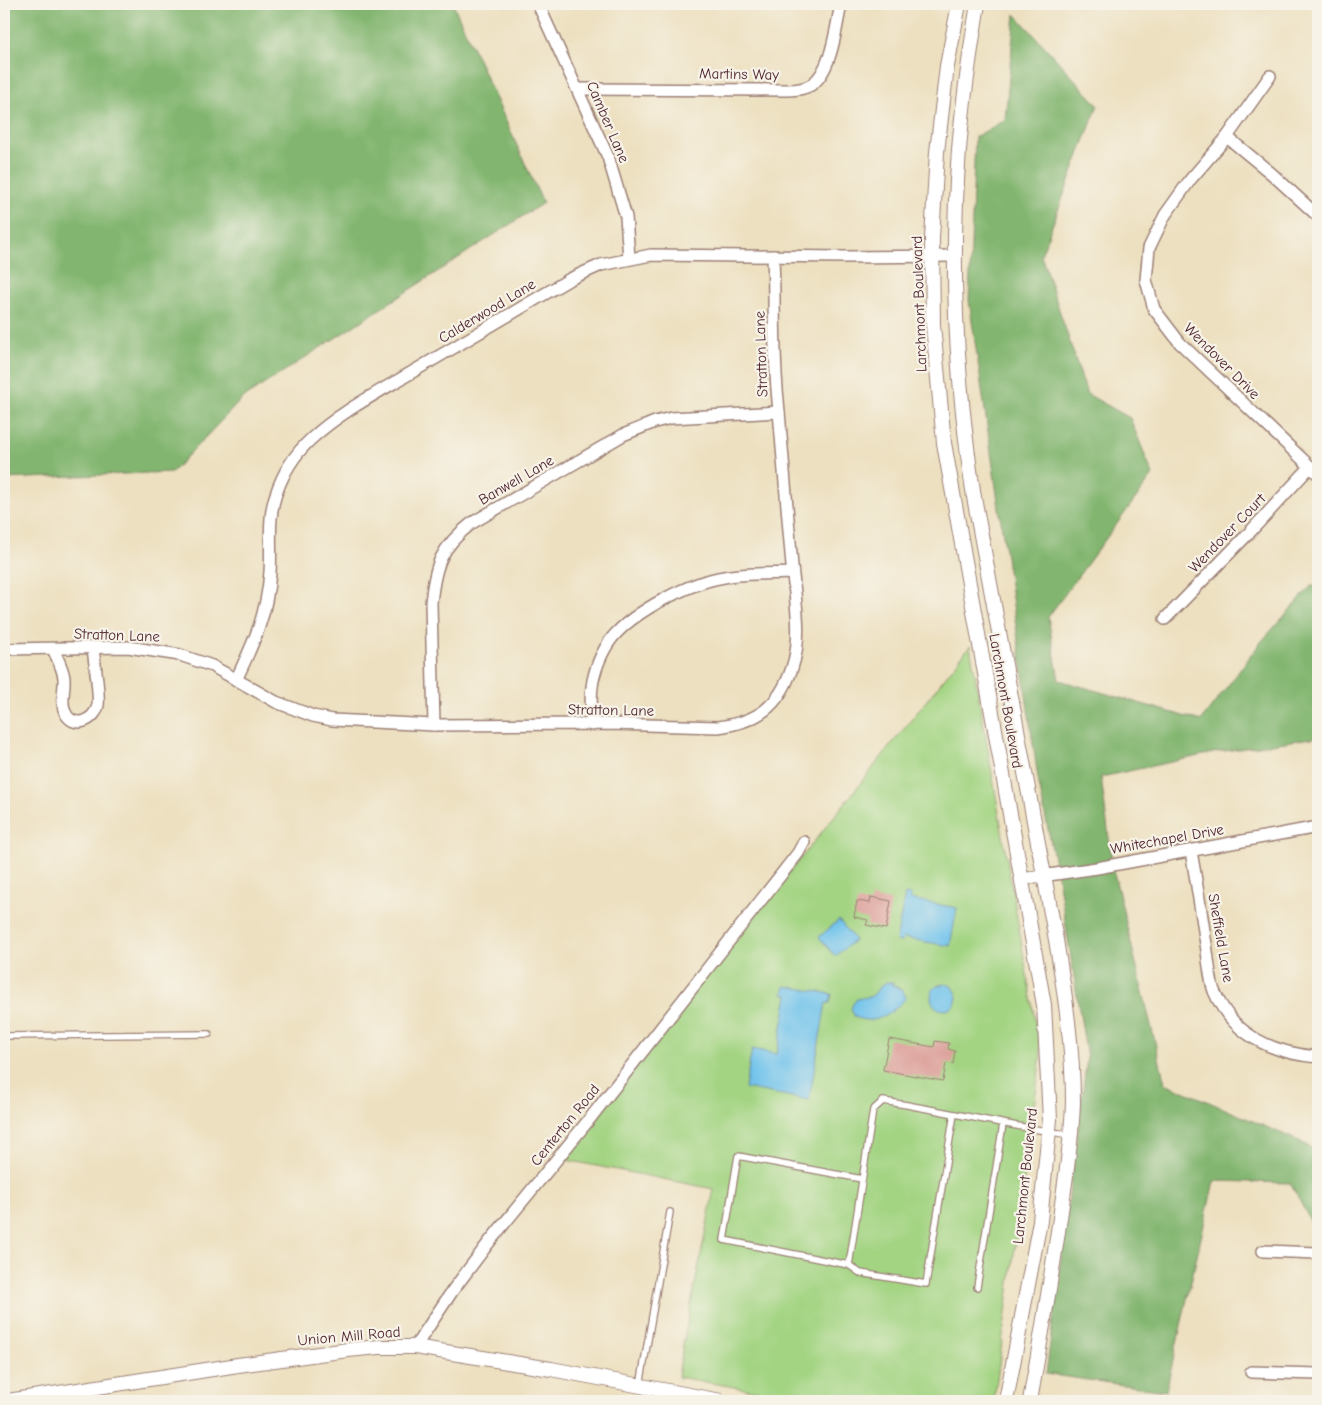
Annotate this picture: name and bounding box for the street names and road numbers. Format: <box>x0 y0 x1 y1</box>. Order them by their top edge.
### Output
street label: Martins Way <box>699 64 779 84</box>
street label: Camber Lane <box>583 79 633 166</box>
street label: Larchmont Boulevard <box>908 235 930 373</box>
street label: Calderwood Lane <box>435 275 539 347</box>
street label: Stratton Lane <box>750 310 771 397</box>
street label: Wendover Drive <box>1180 319 1264 403</box>
street label: Banwell Lane <box>475 451 557 509</box>
street label: Wendover Court <box>1185 489 1270 576</box>
street label: Stratton Lane <box>74 625 161 646</box>
street label: Larchmont Boulevard <box>985 632 1027 770</box>
street label: Stratton Lane <box>568 700 655 720</box>
street label: Whitechapel Drive <box>1109 820 1226 858</box>
street label: Sheffield Lane <box>1204 892 1238 984</box>
street label: Centerton Road <box>527 1081 603 1169</box>
street label: Larchmont Boulevard <box>1009 1107 1041 1245</box>
street label: Union Mill Road <box>297 1323 401 1349</box>

